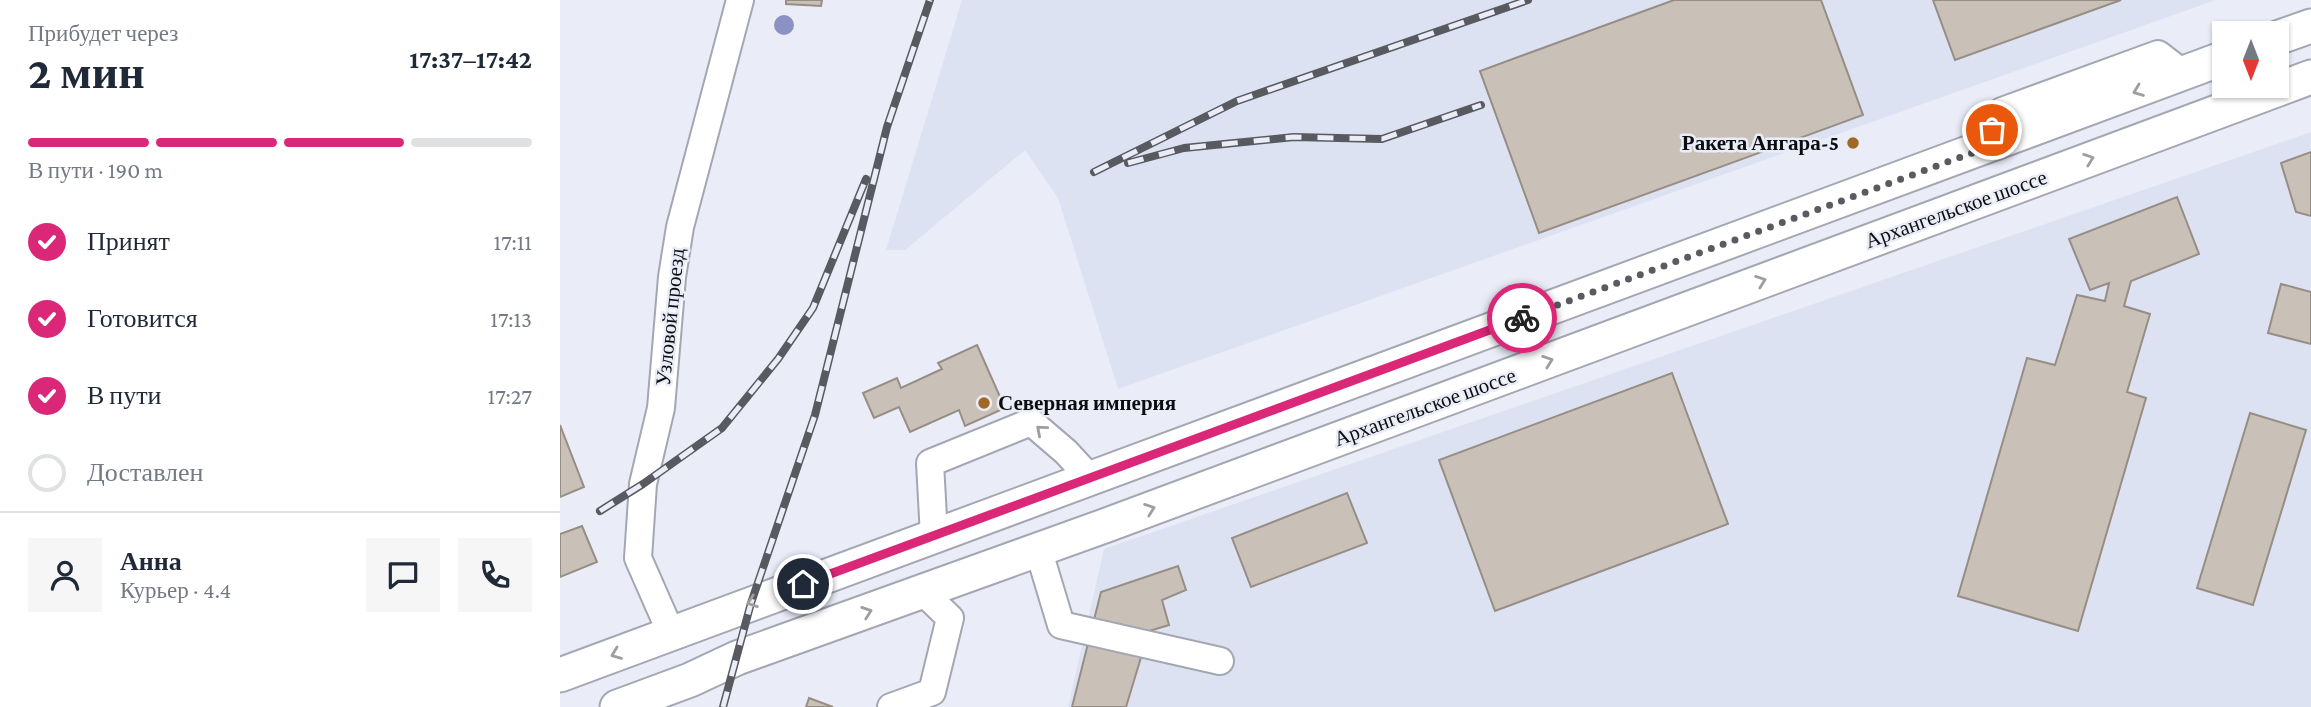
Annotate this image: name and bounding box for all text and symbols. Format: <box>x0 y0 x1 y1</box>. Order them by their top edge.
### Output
text: Прибудет через <box>28 20 178 46</box>
north arrow <box>2212 21 2289 98</box>
map controls <box>2212 21 2289 98</box>
text: 17:37–17:42 <box>409 45 532 74</box>
text: 2 мин <box>28 47 145 98</box>
one-way arrow <box>2132 83 2144 97</box>
pin <box>1962 100 2022 160</box>
icon: bag <box>1973 111 2011 149</box>
place label: Ракета Ангара-5 <box>1682 131 1839 155</box>
marker: Ракета Ангара-5 <box>1845 135 1861 151</box>
one-way arrow <box>2083 154 2095 168</box>
text: В пути · 190 m <box>28 157 163 183</box>
street label: Архангельское шоссе <box>1862 165 2050 253</box>
icon: check <box>28 223 66 261</box>
text: Принят <box>87 227 170 256</box>
text: 17:11 <box>494 229 532 255</box>
street label: Узловой проезд <box>651 247 689 387</box>
one-way arrow <box>1755 276 1767 290</box>
courier <box>1487 283 1557 353</box>
icon: bike <box>1503 299 1541 337</box>
icon: check <box>28 300 66 338</box>
text: Готовится <box>87 304 198 333</box>
text: 17:13 <box>490 306 532 332</box>
one-way arrow <box>1542 355 1554 369</box>
street label: Архангельское шоссе <box>1331 363 1519 451</box>
icon: check <box>28 377 66 415</box>
text: В пути <box>87 381 161 410</box>
text: 17:27 <box>488 383 532 409</box>
place label: Северная империя <box>998 391 1176 415</box>
marker: Северная империя <box>976 395 992 411</box>
one-way arrow <box>1036 426 1049 438</box>
text: Доставлен <box>87 458 204 487</box>
one-way arrow <box>1144 503 1156 517</box>
button: person <box>28 538 102 612</box>
button: chat <box>366 538 440 612</box>
button: phone <box>458 538 532 612</box>
text: Анна <box>120 547 182 576</box>
pin <box>773 554 833 614</box>
icon: home <box>784 565 822 603</box>
text: Курьер · 4.4 <box>120 577 231 603</box>
one-way arrow <box>746 594 758 608</box>
one-way arrow <box>861 606 873 620</box>
one-way arrow <box>610 646 622 660</box>

